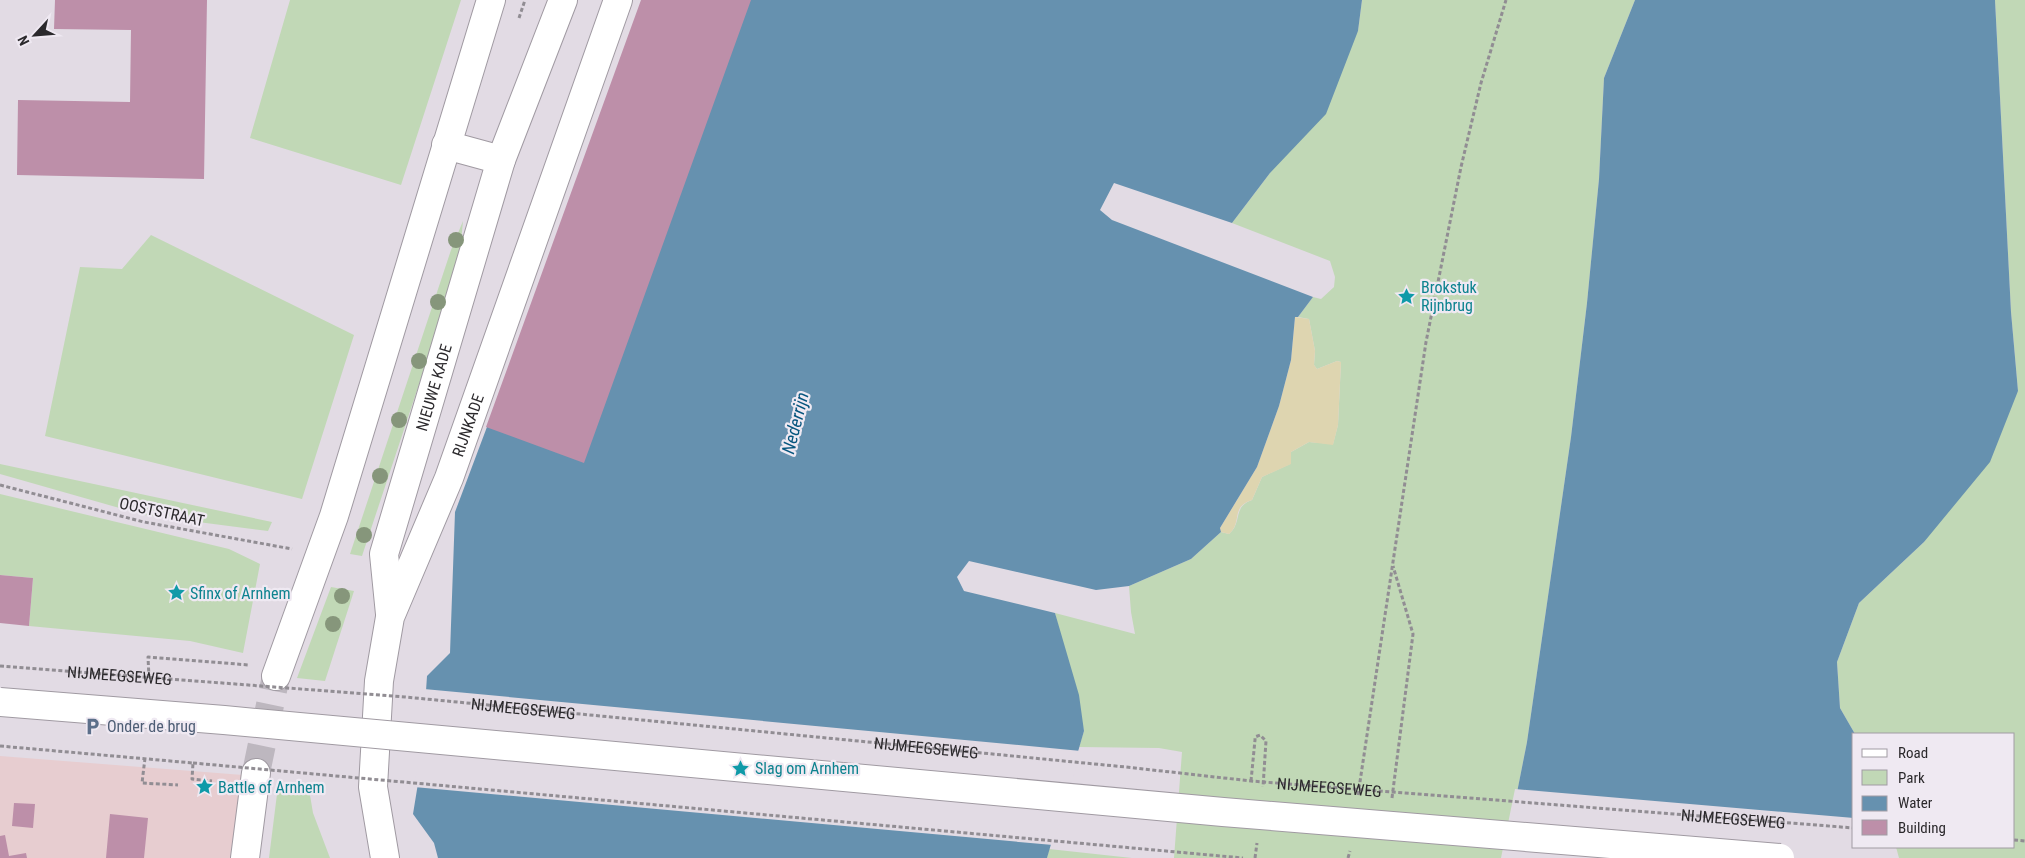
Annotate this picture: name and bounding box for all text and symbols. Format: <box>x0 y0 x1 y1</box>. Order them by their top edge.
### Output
north arrow <box>10 10 60 60</box>
text: N <box>14 33 32 48</box>
place label: Brokstuk Rijnbrug <box>1421 278 1477 315</box>
place icon: Brokstuk Rijnbrug <box>1397 286 1417 306</box>
street label: NIEUWE KADE <box>412 342 455 433</box>
water label: Nederrijn <box>777 390 813 456</box>
street label: RIJNKADE <box>448 391 487 459</box>
street label: OOSTSTRAAT <box>118 494 206 530</box>
place icon: Sfinx of Arnhem <box>166 583 186 603</box>
place label: Sfinx of Arnhem <box>190 584 290 603</box>
street label: NIJMEEGSEWEG <box>67 662 173 689</box>
street label: NIJMEEGSEWEG <box>470 694 576 723</box>
parking icon: Onder de brug <box>83 716 103 736</box>
place label: Onder de brug <box>107 717 196 736</box>
street label: NIJMEEGSEWEG <box>873 733 980 762</box>
legend <box>1852 733 2015 848</box>
text: Road <box>1898 744 1928 762</box>
place icon: Slag om Arnhem <box>731 758 751 778</box>
place label: Slag om Arnhem <box>755 759 859 778</box>
text: Park <box>1898 769 1925 787</box>
street label: NIJMEEGSEWEG <box>1276 774 1382 801</box>
place icon: Battle of Arnhem <box>194 777 214 797</box>
place label: Battle of Arnhem <box>218 778 325 797</box>
text: Water <box>1898 794 1933 812</box>
street label: NIJMEEGSEWEG <box>1680 805 1786 832</box>
text: Building <box>1898 819 1946 837</box>

